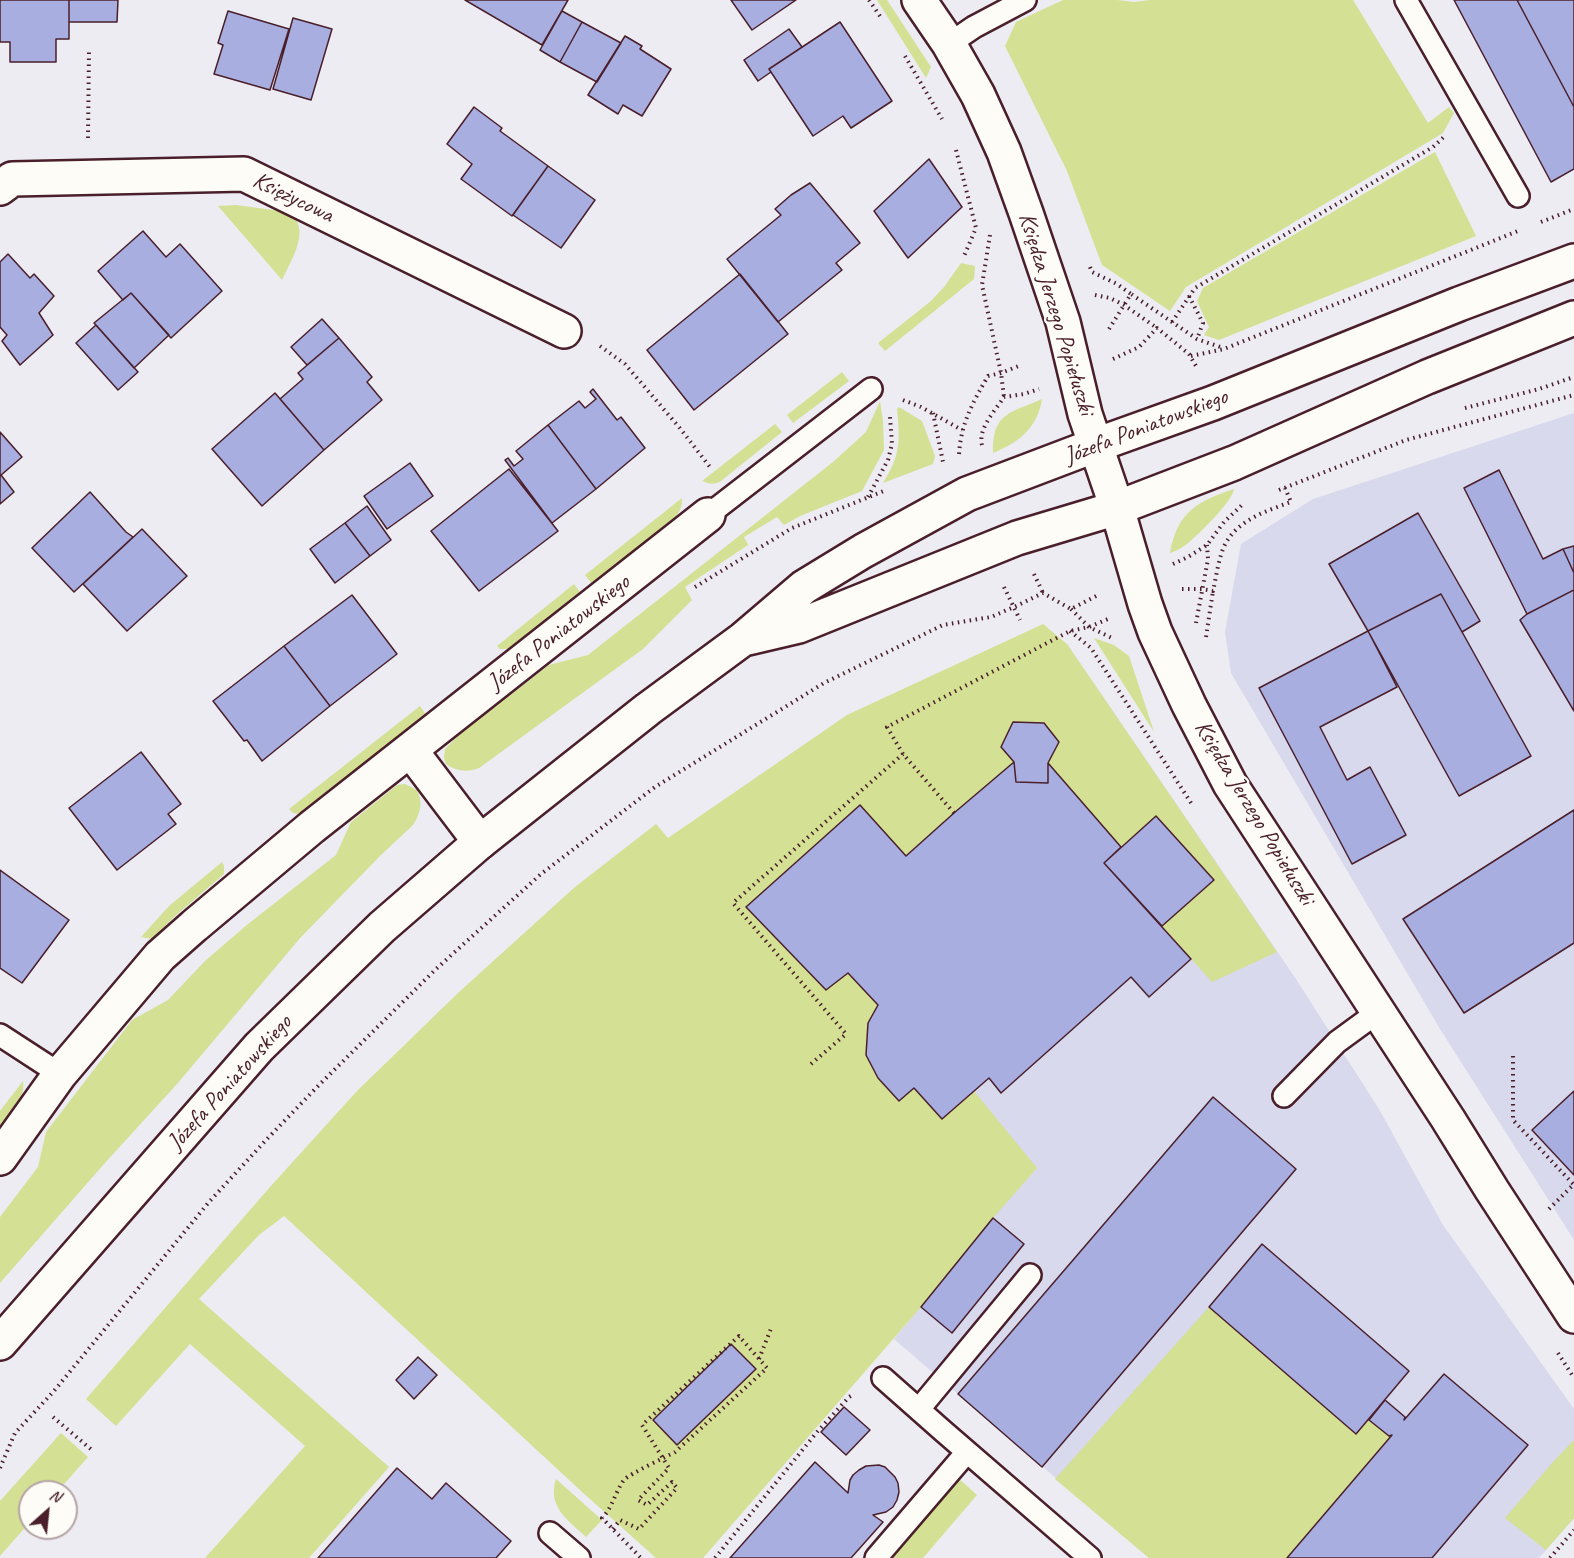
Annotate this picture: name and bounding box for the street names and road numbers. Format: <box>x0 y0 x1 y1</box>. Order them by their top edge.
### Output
street label: Księżycowa <box>248 166 338 230</box>
street label: Księdza Jerzego Popiełuszki <box>1012 209 1100 419</box>
street label: Józefa Poniatowskiego <box>1060 383 1232 471</box>
street label: Józefa Poniatowskiego <box>482 569 636 697</box>
street label: Księdza Jerzego Popiełuszki <box>1188 716 1320 910</box>
street label: Józefa Poniatowskiego <box>162 1009 298 1157</box>

